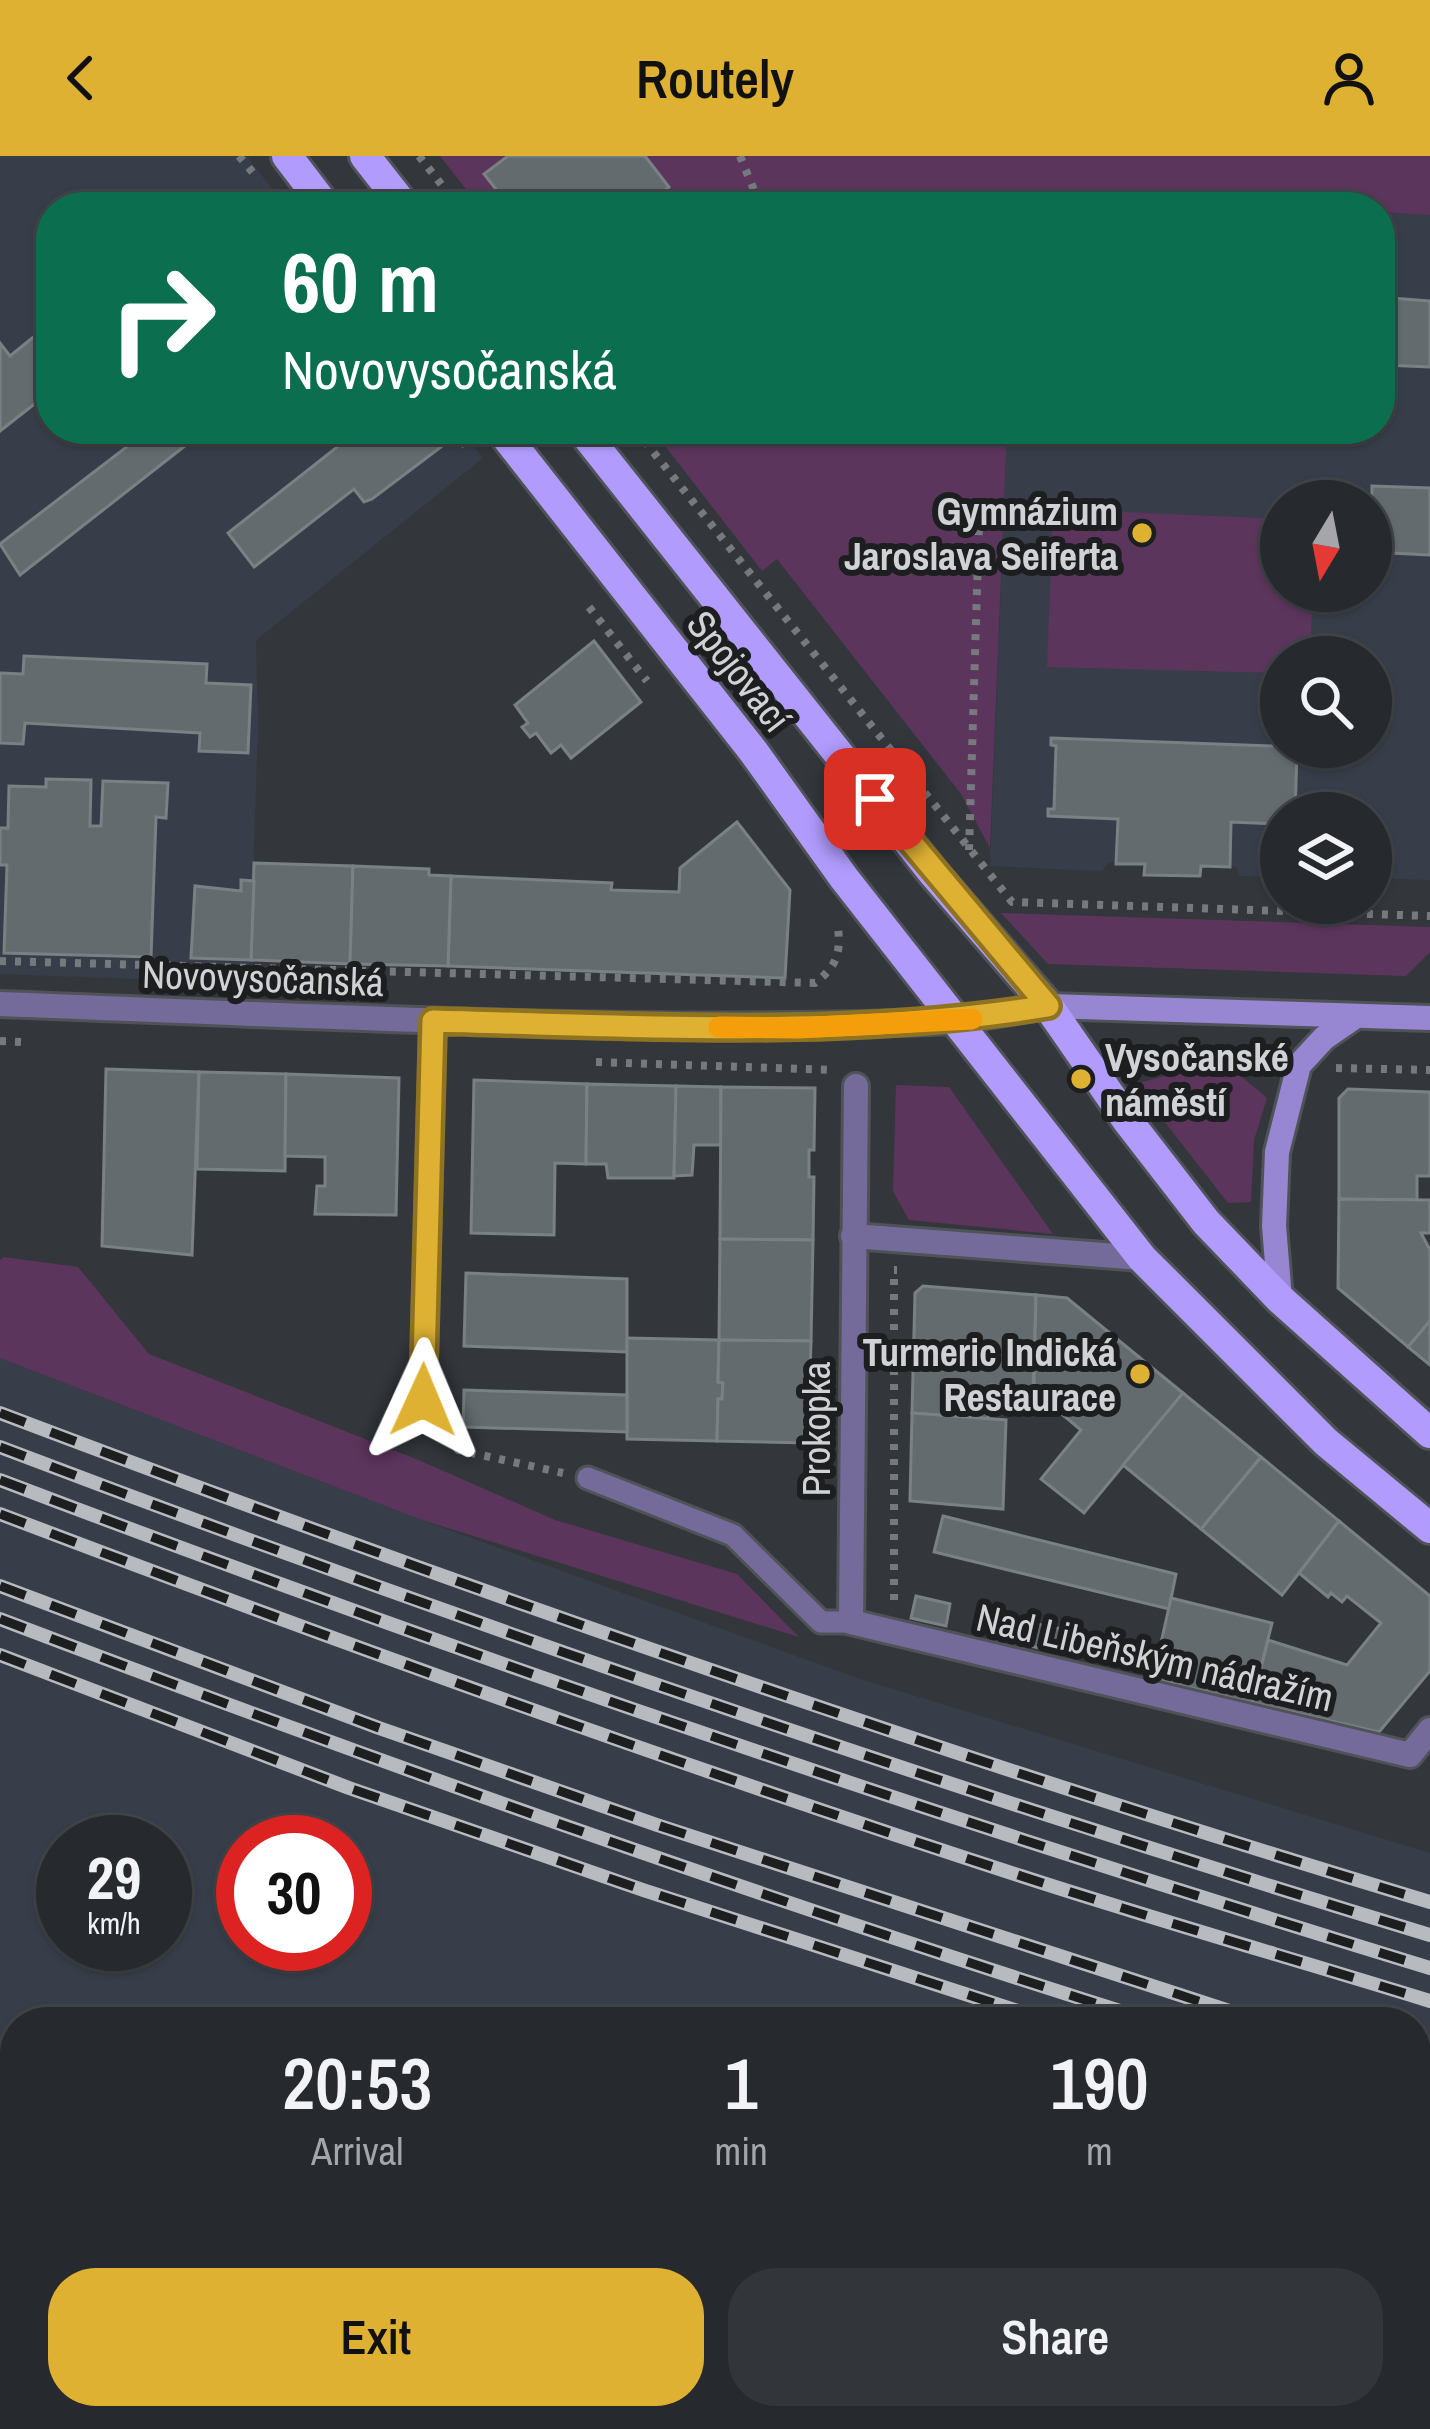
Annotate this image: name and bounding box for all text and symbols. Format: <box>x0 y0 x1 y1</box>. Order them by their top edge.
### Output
text: Routely <box>636 42 794 115</box>
icon: back <box>48 45 114 111</box>
icon: person <box>1316 45 1382 111</box>
text: 60 m <box>282 225 439 338</box>
icon: right <box>84 240 240 396</box>
text: Novovysočanská <box>282 333 617 406</box>
north arrow <box>1260 480 1392 612</box>
map controls <box>1260 480 1392 924</box>
place label: Gymnázium Jaroslava Seiferta <box>844 485 1118 582</box>
marker: Gymnázium Jaroslava Seiferta <box>1129 520 1155 546</box>
street label: Spojovací <box>675 600 803 743</box>
button: search <box>1260 636 1392 768</box>
pin <box>824 748 926 850</box>
icon: arrive <box>842 766 908 832</box>
button: layers <box>1260 792 1392 924</box>
street label: Novovysočanská <box>141 948 385 1008</box>
place label: Vysočanské náměstí <box>1105 1031 1289 1128</box>
marker: Vysočanské náměstí <box>1068 1066 1094 1092</box>
place label: Turmeric Indická Restaurace <box>862 1326 1116 1423</box>
position arrow <box>360 1337 486 1463</box>
street label: Prokopka <box>790 1361 842 1497</box>
marker: Turmeric Indická Restaurace <box>1127 1361 1153 1387</box>
street label: Nad Libeňským nádražím <box>972 1591 1338 1723</box>
speed limit sign: 30 <box>216 1815 372 1971</box>
text: 29 <box>87 1837 141 1918</box>
text: km/h <box>87 1903 141 1943</box>
text: 20:53 <box>282 2034 432 2131</box>
text: 1 <box>725 2034 758 2131</box>
text: 190 <box>1050 2034 1149 2131</box>
text: Arrival <box>311 2125 403 2177</box>
text: min <box>715 2125 768 2177</box>
text: m <box>1086 2125 1113 2177</box>
button: Exit <box>48 2268 704 2406</box>
button: Share <box>728 2268 1383 2406</box>

